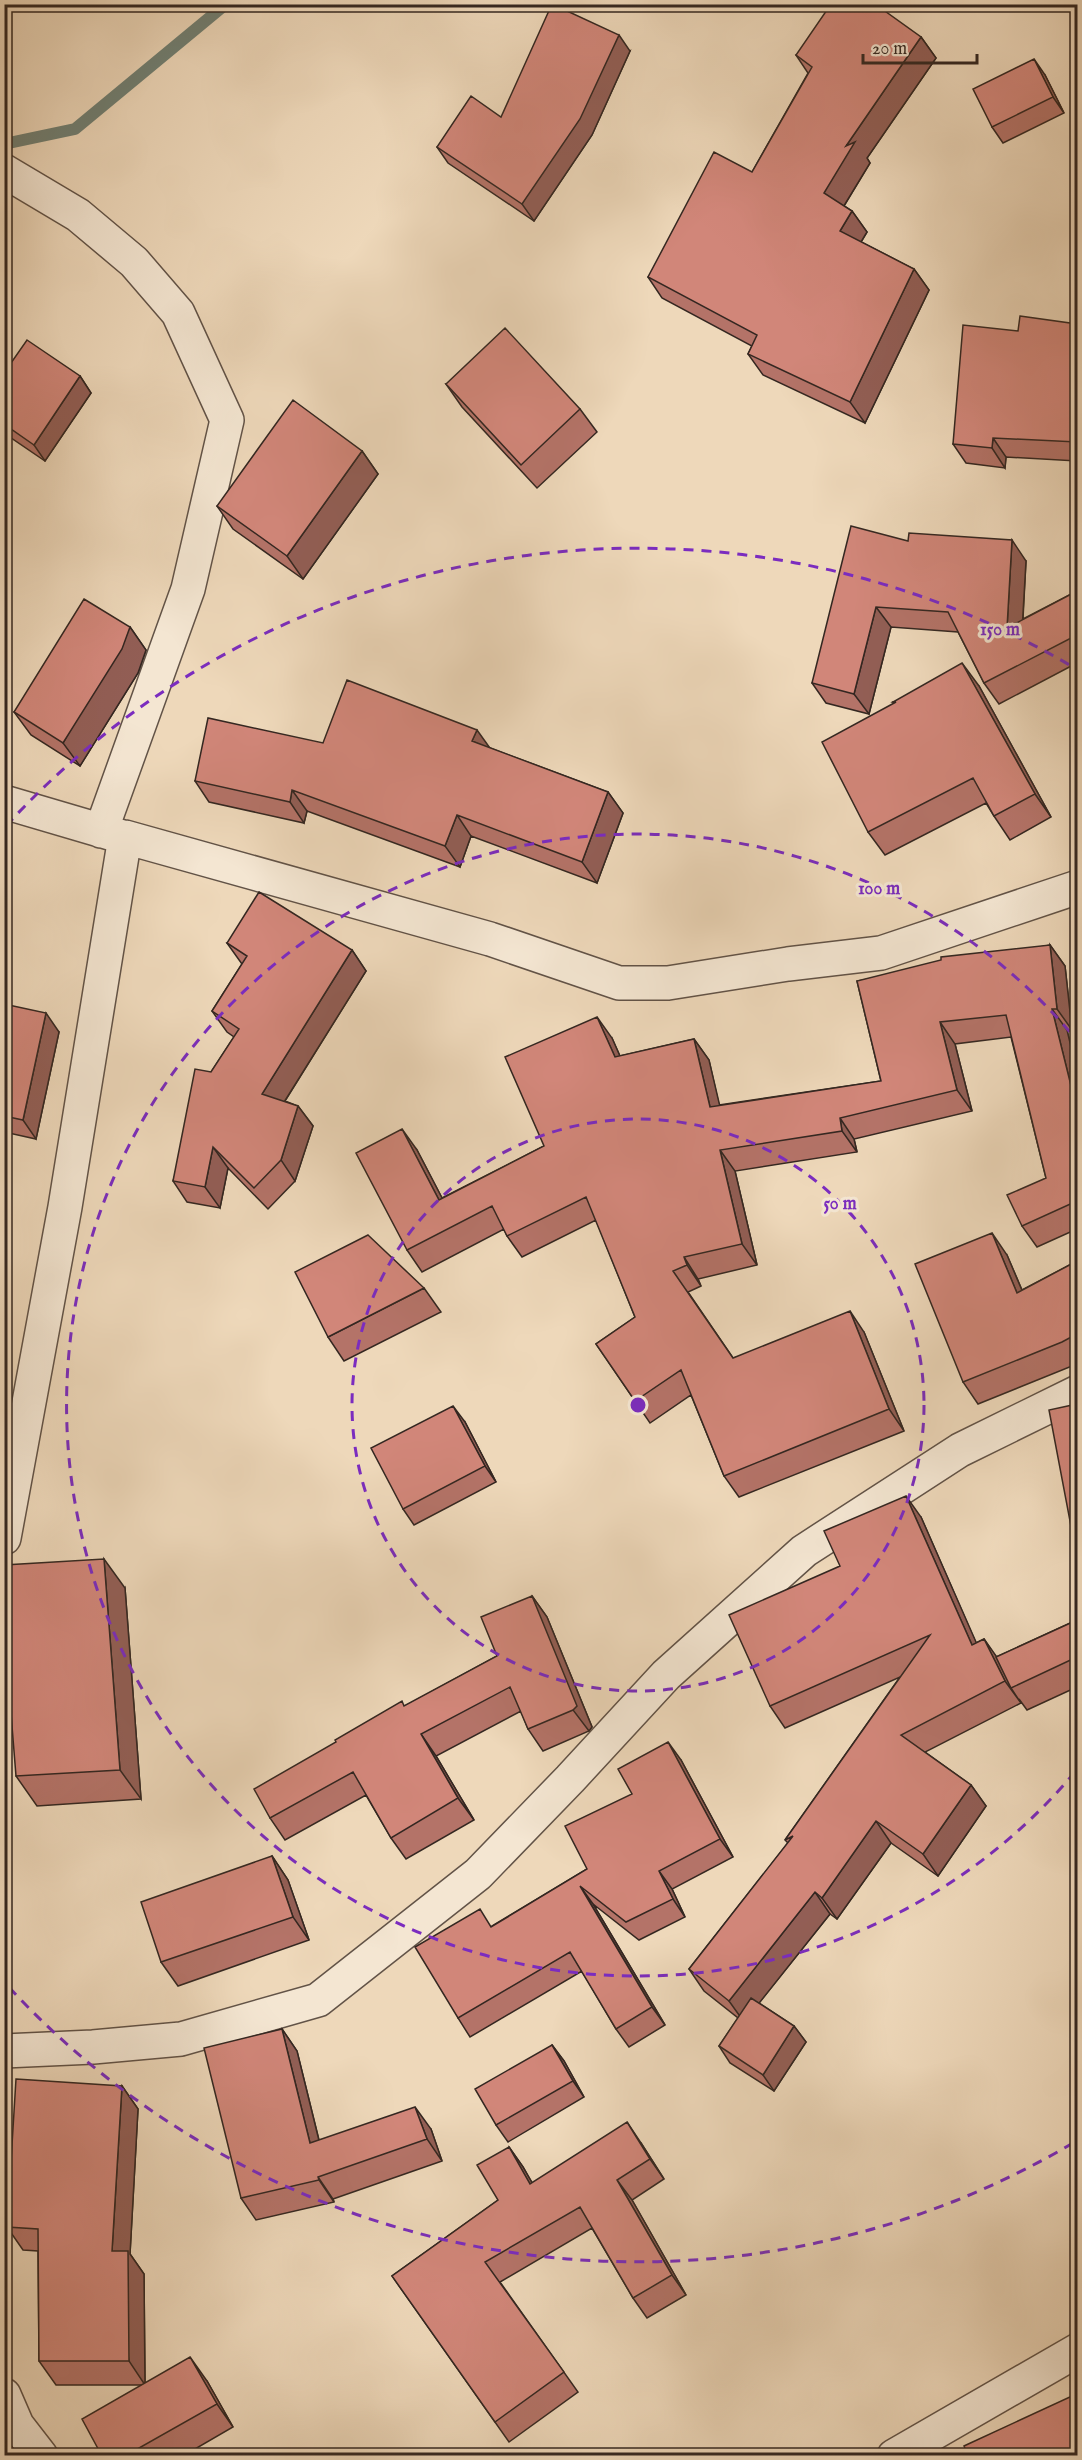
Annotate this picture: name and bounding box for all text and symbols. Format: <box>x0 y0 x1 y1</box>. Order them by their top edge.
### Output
scale bar <box>863 27 977 65</box>
text: 20 m <box>872 38 907 61</box>
text: 150 m <box>980 619 1020 642</box>
text: 100 m <box>858 878 900 901</box>
text: 50 m <box>823 1193 857 1216</box>
centre of rings <box>628 1395 648 1415</box>

